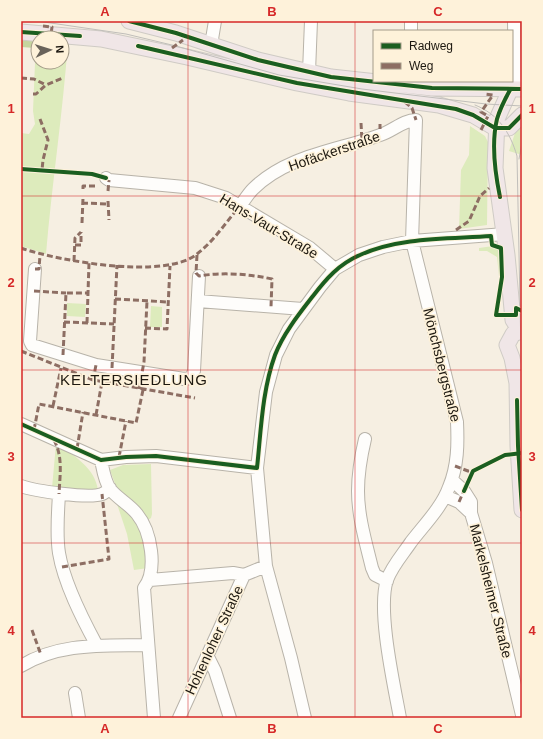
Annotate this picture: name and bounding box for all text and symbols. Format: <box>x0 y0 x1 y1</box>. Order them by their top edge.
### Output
text: A <box>100 4 110 19</box>
text: B <box>267 4 277 19</box>
text: C <box>433 4 443 19</box>
north arrow <box>30 30 70 70</box>
legend <box>373 30 513 82</box>
text: Radweg <box>409 39 453 53</box>
text: N <box>54 45 66 54</box>
text: Weg <box>409 59 433 73</box>
text: 1 <box>7 101 15 116</box>
text: 1 <box>528 101 536 116</box>
street label: Hofäckerstraße <box>286 128 382 174</box>
street label: Hans-Vaut-Straße <box>217 190 321 262</box>
text: 2 <box>7 275 15 290</box>
text: 2 <box>528 275 536 290</box>
street label: Mönchsbergstraße <box>420 306 464 424</box>
district label: KELTERSIEDLUNG <box>60 371 208 388</box>
text: 3 <box>7 449 15 464</box>
text: 3 <box>528 449 536 464</box>
street label: Markelsheimer Straße <box>467 522 515 660</box>
street label: Hohenloher Straße <box>182 583 246 697</box>
text: 4 <box>7 623 15 638</box>
text: 4 <box>528 623 536 638</box>
text: A <box>100 721 110 736</box>
text: B <box>267 721 277 736</box>
text: C <box>433 721 443 736</box>

